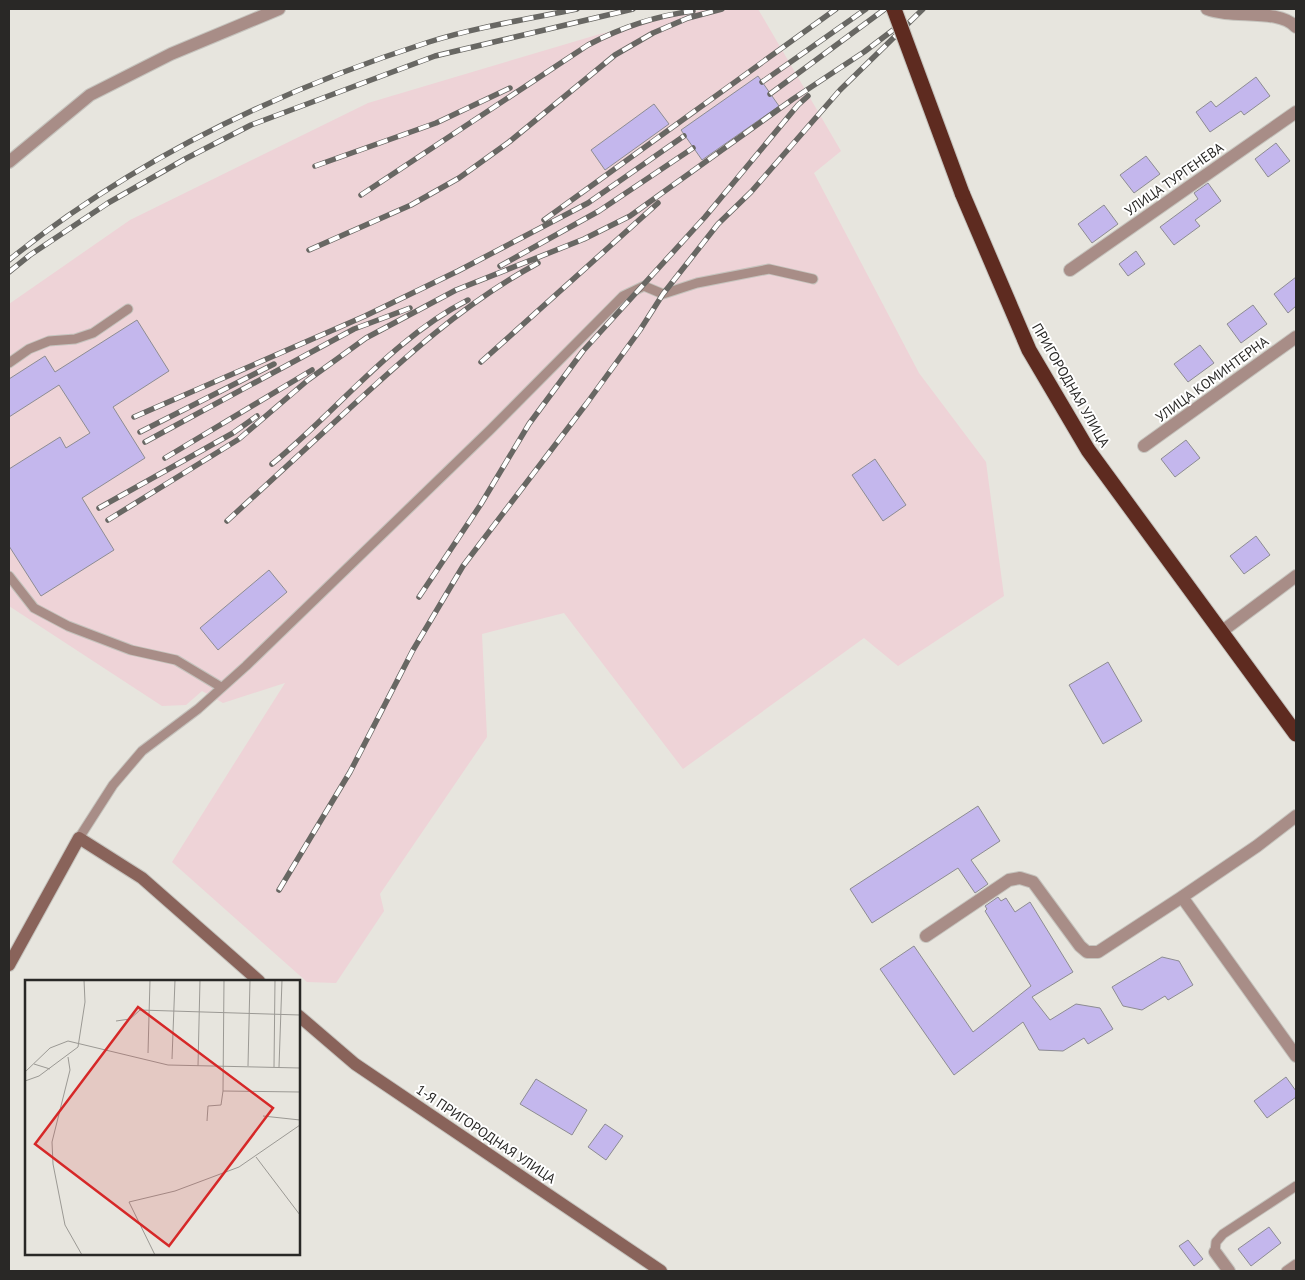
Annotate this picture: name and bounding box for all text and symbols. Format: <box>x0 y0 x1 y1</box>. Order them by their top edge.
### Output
street label: УЛИЦА ТУРГЕНЕВА <box>1121 138 1228 220</box>
street label: ПРИГОРОДНАЯ УЛИЦА <box>1028 320 1114 451</box>
street label: УЛИЦА КОМИНТЕРНА <box>1152 332 1273 426</box>
inset map <box>25 980 300 1255</box>
street label: 1-Я ПРИГОРОДНАЯ УЛИЦА <box>413 1080 560 1188</box>

